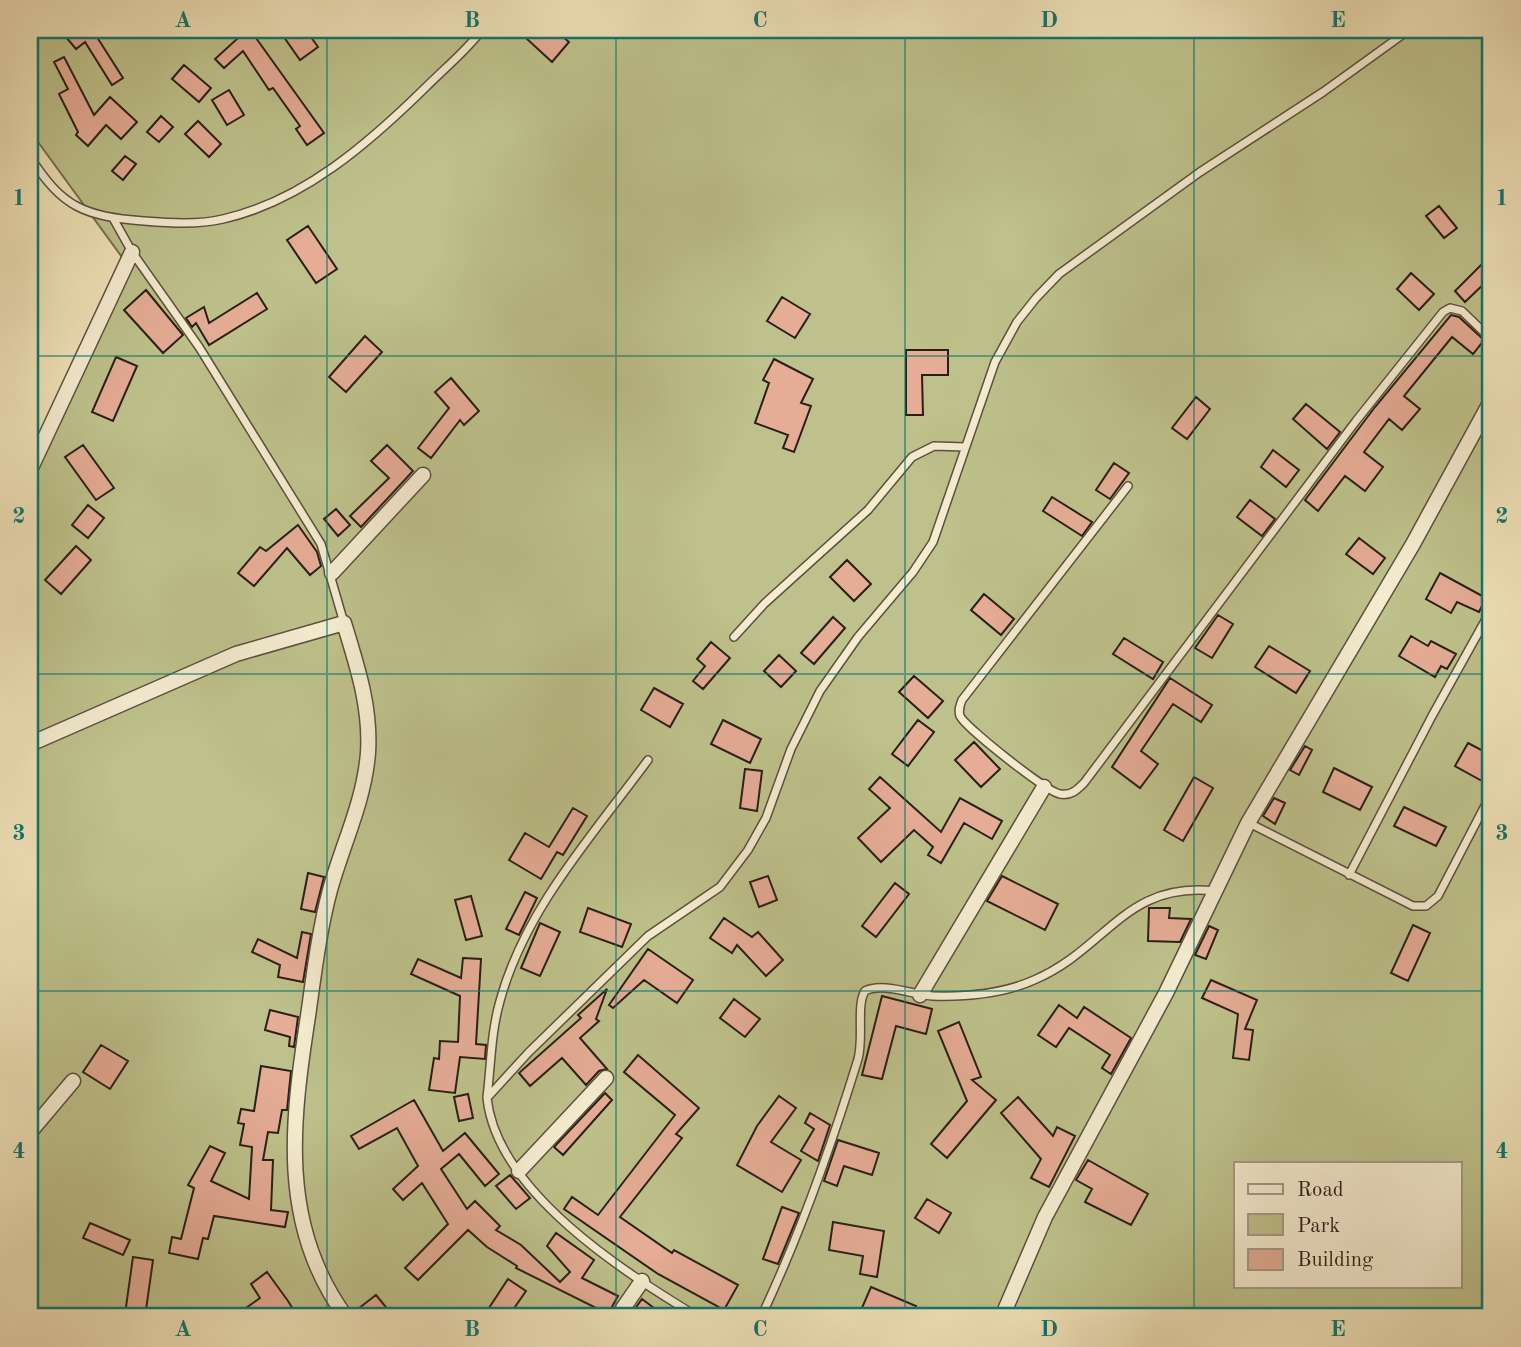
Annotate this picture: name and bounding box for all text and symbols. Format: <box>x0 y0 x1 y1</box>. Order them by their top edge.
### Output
text: A <box>174 9 192 32</box>
text: B <box>464 9 480 32</box>
text: C <box>752 9 768 32</box>
text: D <box>1040 9 1058 32</box>
text: E <box>1330 9 1346 32</box>
text: 1 <box>12 187 26 210</box>
text: 1 <box>1495 187 1509 210</box>
text: 2 <box>12 505 26 528</box>
text: 2 <box>1495 505 1509 528</box>
text: 3 <box>12 822 26 845</box>
text: 3 <box>1495 822 1509 845</box>
text: 4 <box>12 1140 26 1163</box>
text: 4 <box>1495 1140 1509 1163</box>
legend <box>1234 1162 1462 1288</box>
text: Road <box>1297 1180 1344 1201</box>
text: Park <box>1297 1216 1340 1237</box>
text: Building <box>1297 1250 1374 1271</box>
text: A <box>174 1318 192 1341</box>
text: B <box>464 1318 480 1341</box>
text: C <box>752 1318 768 1341</box>
text: D <box>1040 1318 1058 1341</box>
text: E <box>1330 1318 1346 1341</box>

